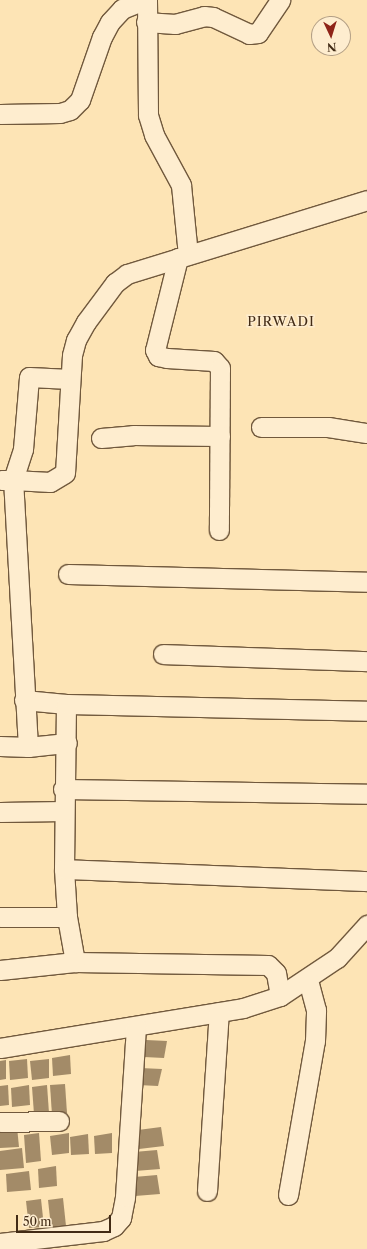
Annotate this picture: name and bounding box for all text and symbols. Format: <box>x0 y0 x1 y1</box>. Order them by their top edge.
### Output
north arrow <box>311 16 351 56</box>
text: N <box>327 40 337 54</box>
district label: PIRWADI <box>247 313 315 329</box>
scale bar <box>18 1207 113 1233</box>
text: 50 m <box>23 1214 52 1229</box>

